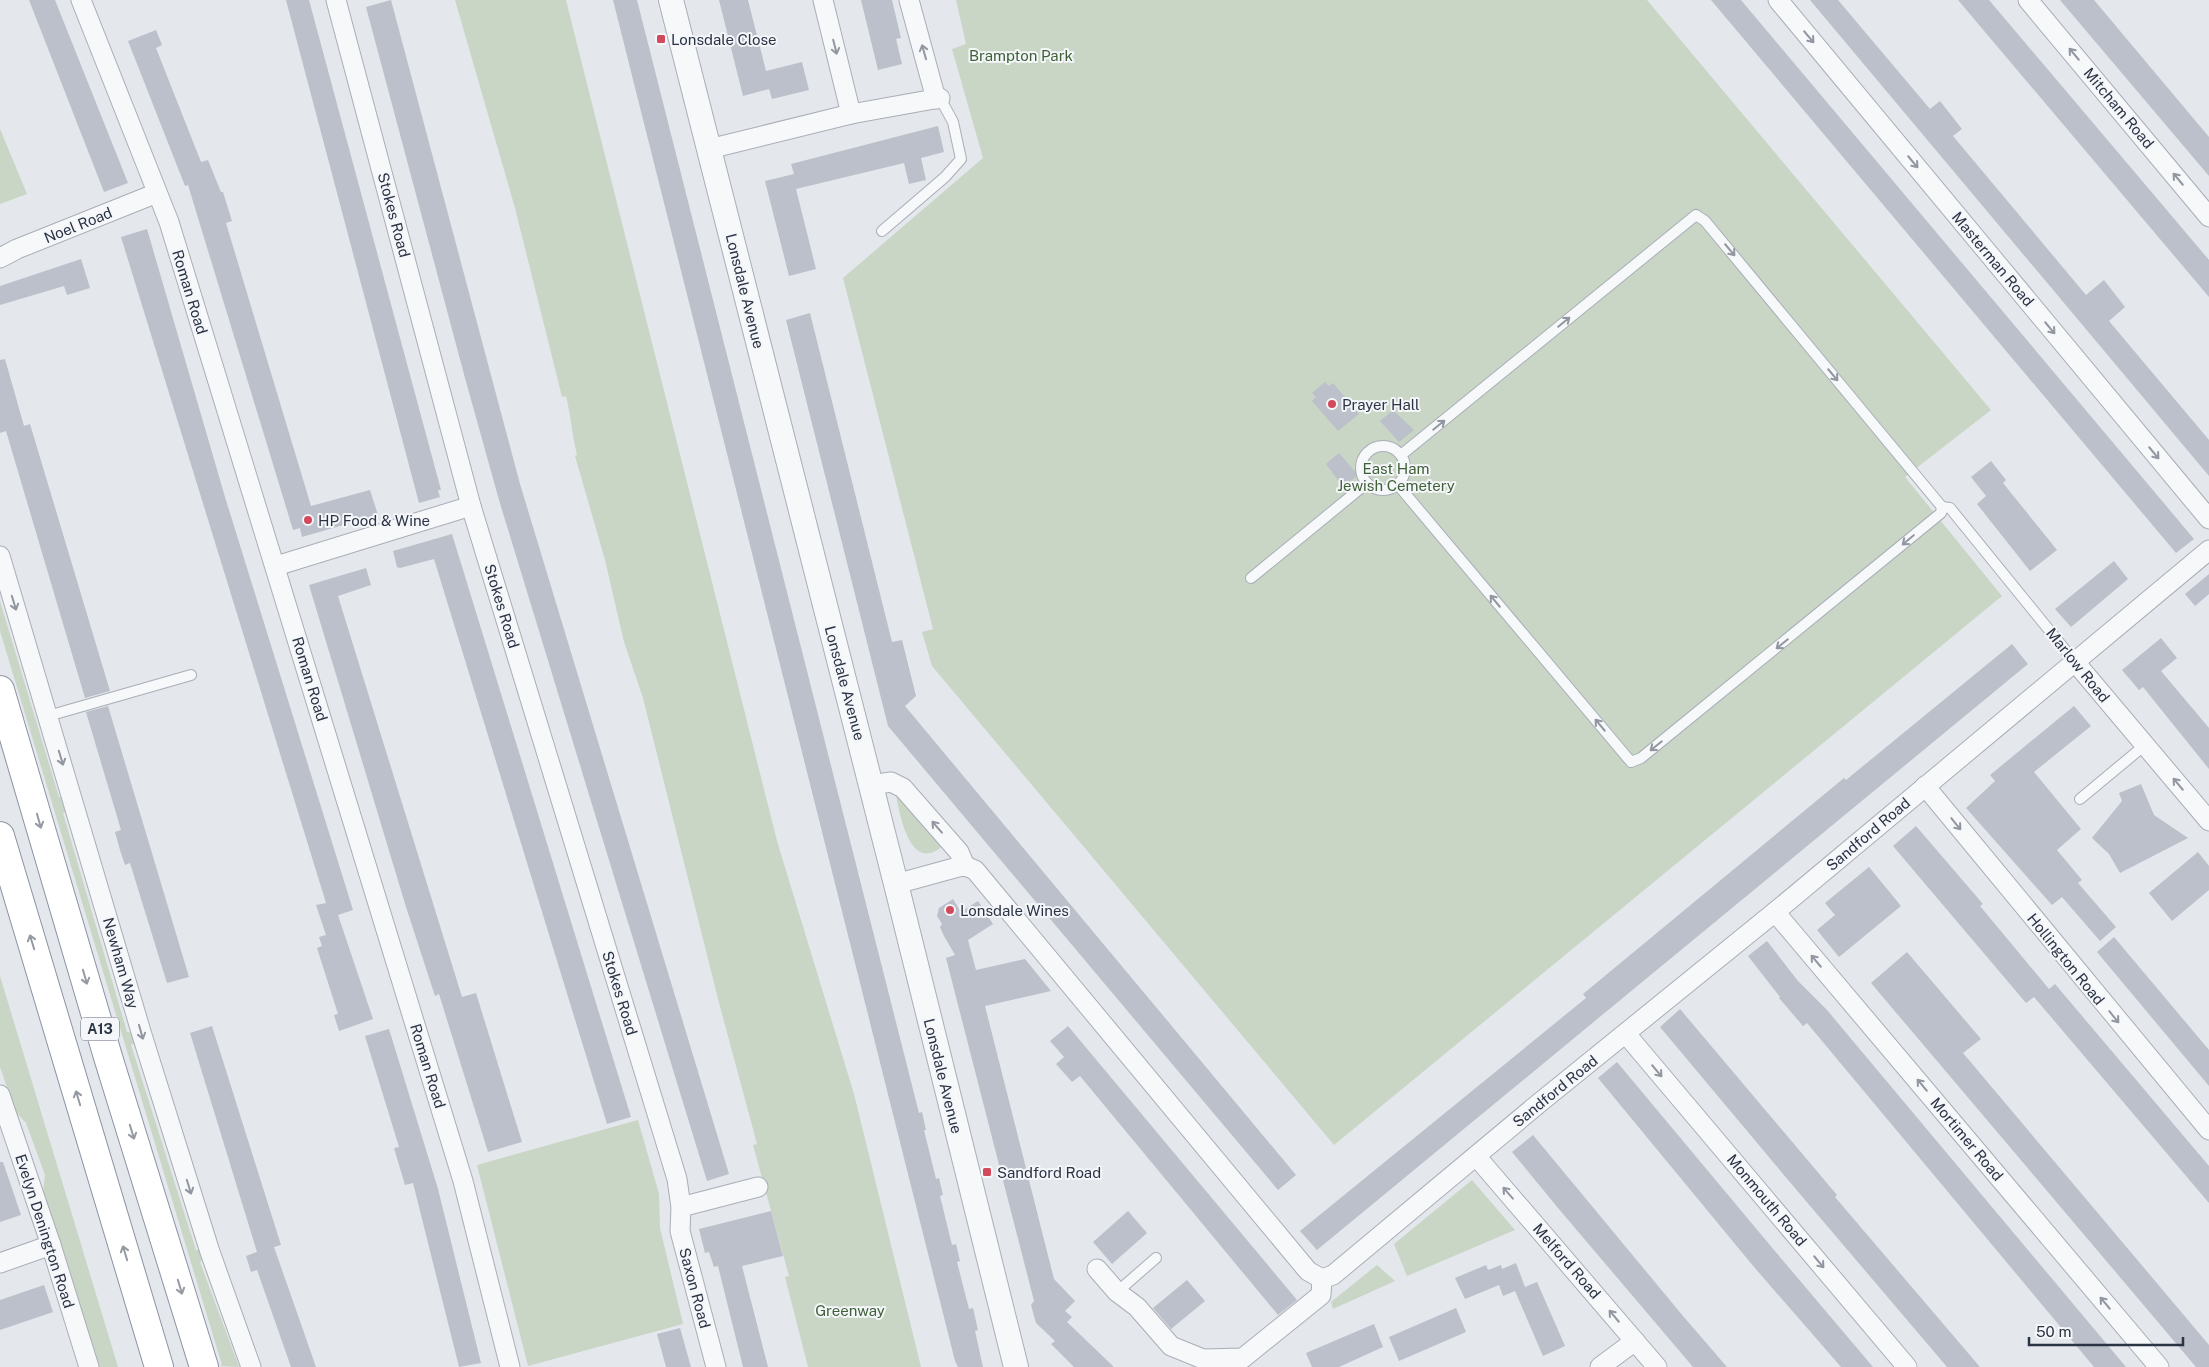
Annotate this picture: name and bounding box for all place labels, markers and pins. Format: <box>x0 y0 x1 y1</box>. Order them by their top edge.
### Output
place label: Lonsdale Close <box>671 31 777 48</box>
marker: Lonsdale Close <box>655 33 667 45</box>
place label: Prayer Hall <box>1342 396 1420 413</box>
marker: Prayer Hall <box>1326 398 1338 410</box>
place label: HP Food & Wine <box>318 512 430 529</box>
marker: HP Food & Wine <box>302 514 314 526</box>
place label: Lonsdale Wines <box>960 902 1069 919</box>
marker: Lonsdale Wines <box>944 904 956 916</box>
place label: Sandford Road <box>997 1164 1101 1181</box>
marker: Sandford Road <box>981 1166 993 1178</box>

